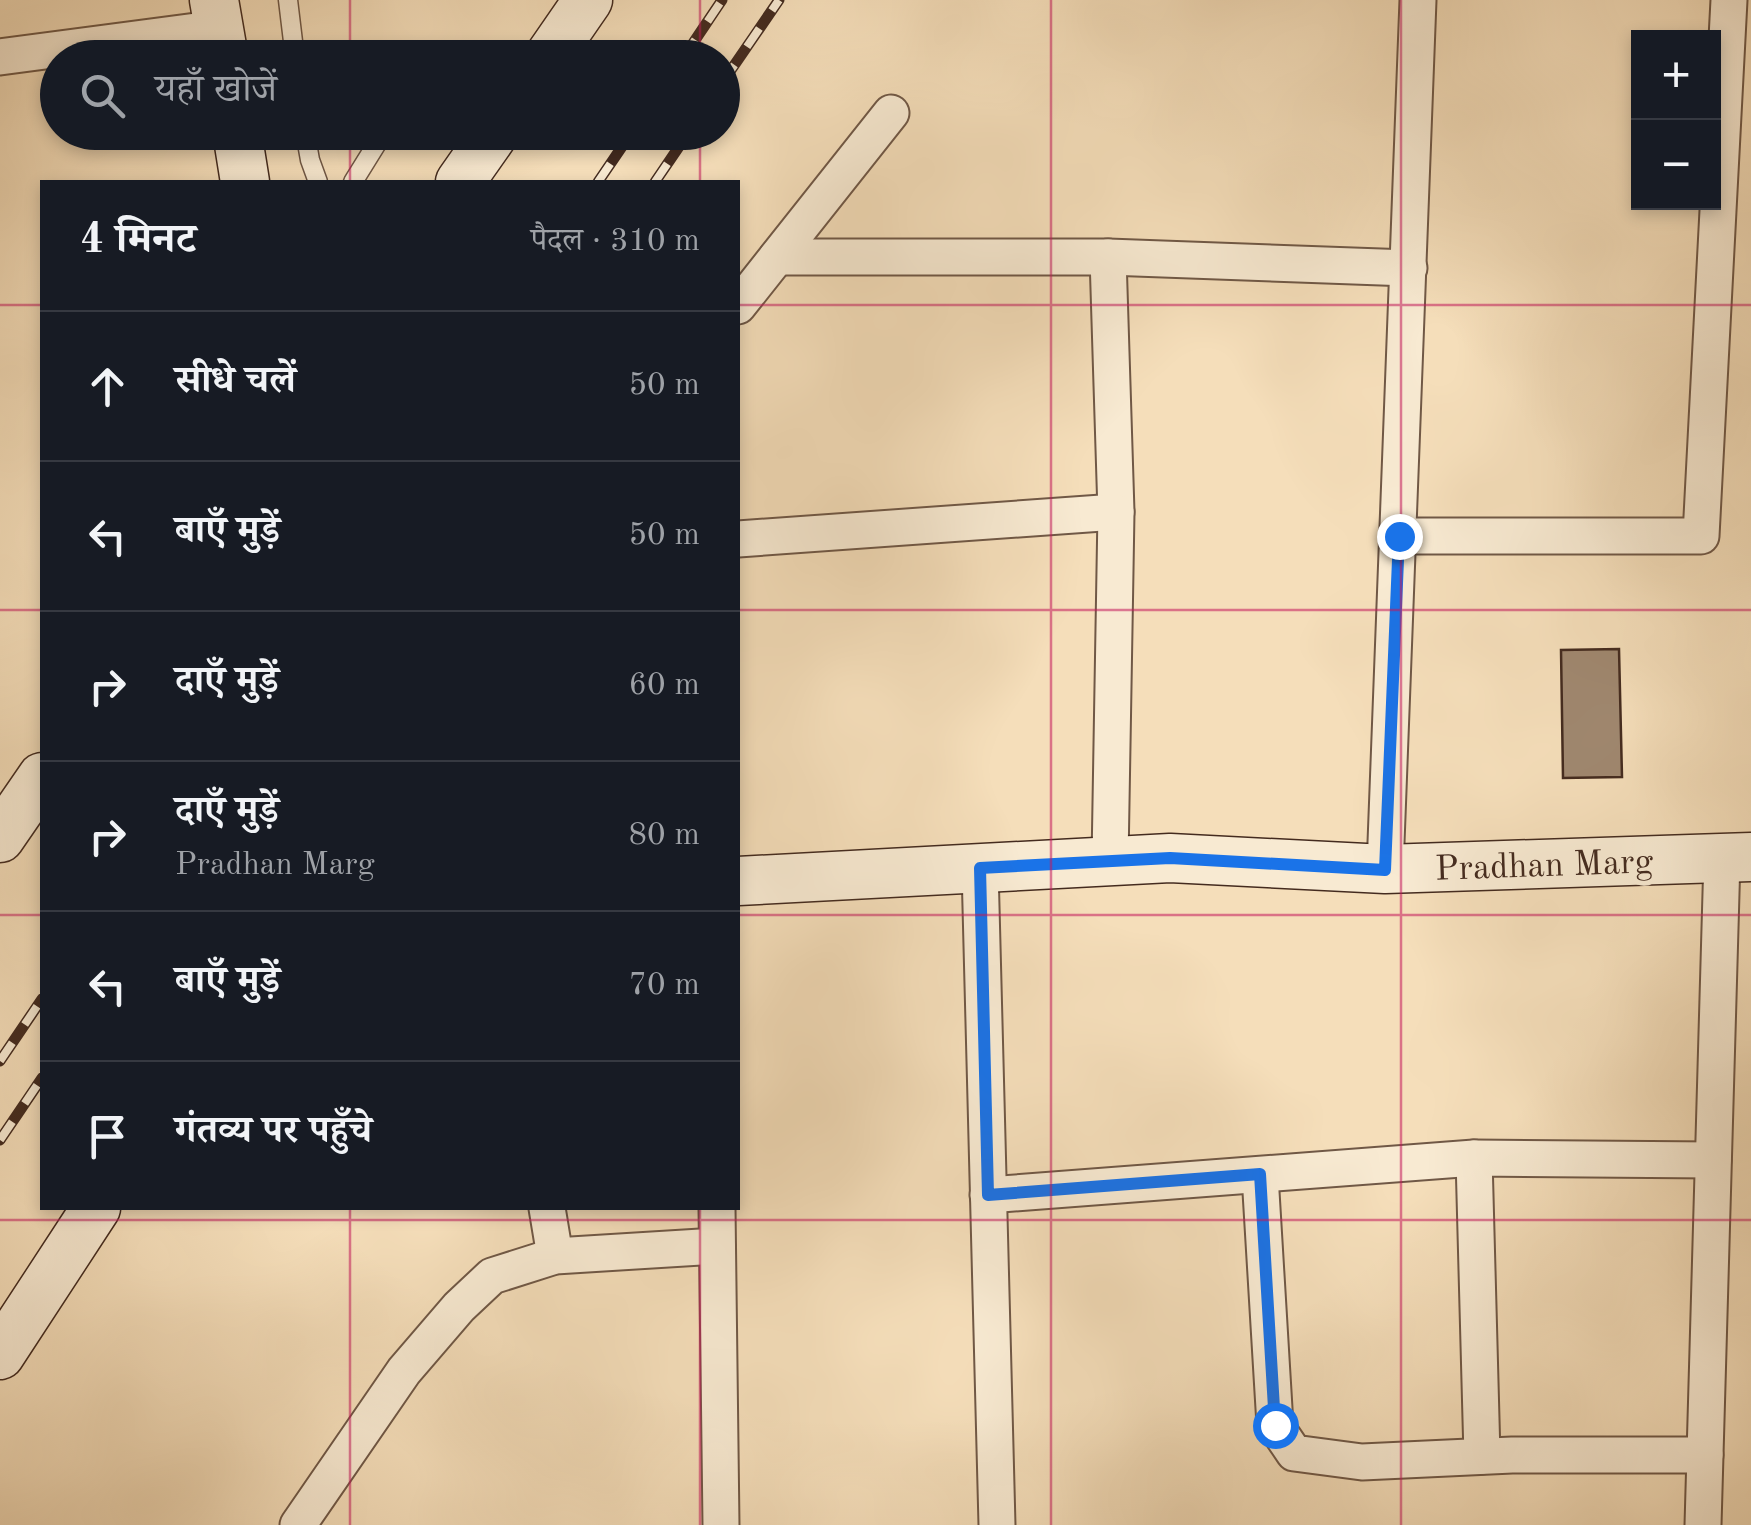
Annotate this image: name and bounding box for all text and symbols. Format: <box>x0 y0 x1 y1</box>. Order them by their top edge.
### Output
map controls <box>1631 30 1721 210</box>
button: + <box>1631 30 1721 120</box>
search box <box>40 40 740 150</box>
icon: search <box>75 68 130 123</box>
text: यहाँ खोजें <box>155 72 277 110</box>
button: − <box>1631 120 1721 210</box>
text: 4 मिनट <box>80 220 196 262</box>
text: पैदल · 310 m <box>531 226 700 258</box>
icon: ahead <box>80 359 135 414</box>
text: सीधे चलें <box>175 363 296 401</box>
text: 50 m <box>629 370 700 402</box>
icon: left <box>80 509 135 564</box>
text: बाएँ मुड़ें <box>175 513 280 551</box>
route end <box>1377 514 1423 560</box>
text: 50 m <box>629 520 700 552</box>
icon: right <box>80 659 135 714</box>
text: दाएँ मुड़ें <box>175 663 279 701</box>
text: 60 m <box>629 670 700 702</box>
text: दाएँ मुड़ें <box>175 793 279 831</box>
icon: right <box>80 809 135 864</box>
text: 80 m <box>629 820 700 852</box>
street label: Pradhan Marg <box>1434 845 1654 888</box>
text: Pradhan Marg <box>175 850 375 882</box>
icon: left <box>80 959 135 1014</box>
text: बाएँ मुड़ें <box>175 963 280 1001</box>
text: 70 m <box>629 970 700 1002</box>
icon: arrive <box>80 1109 135 1164</box>
text: गंतव्य पर पहुँचे <box>175 1113 372 1151</box>
route start <box>1253 1403 1299 1449</box>

